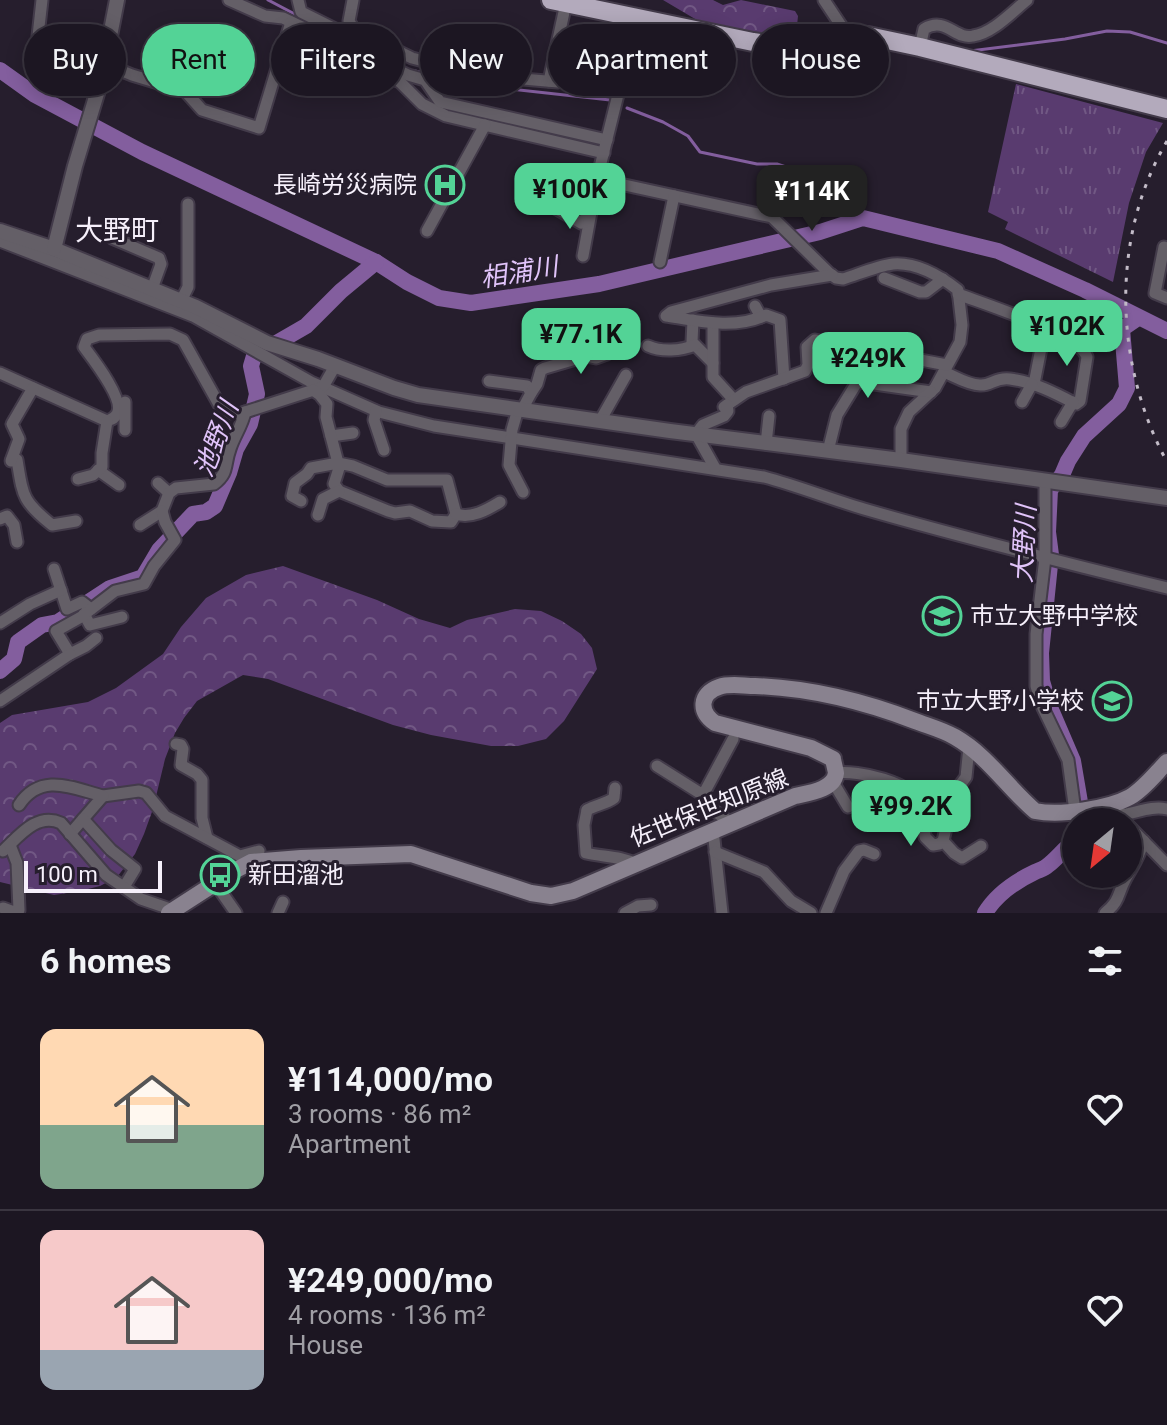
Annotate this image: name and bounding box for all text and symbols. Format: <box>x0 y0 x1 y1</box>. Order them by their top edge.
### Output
chip: Buy <box>24 24 126 96</box>
chip: Rent <box>142 24 255 96</box>
chip: Filters <box>271 24 404 96</box>
chip: New <box>420 24 532 96</box>
chip: Apartment <box>548 24 736 96</box>
chip: House <box>752 24 889 96</box>
pin: ¥100K <box>514 163 626 231</box>
hospital icon: 長崎労災病院 <box>424 164 466 206</box>
pin: ¥114K <box>756 165 868 233</box>
place label: 長崎労災病院 <box>273 171 417 199</box>
text: ¥100K <box>532 174 608 204</box>
text: ¥114K <box>774 176 850 206</box>
district label: 大野町 <box>75 214 159 247</box>
water label: 相浦川 <box>478 251 563 293</box>
pin: ¥102K <box>1011 300 1123 368</box>
pin: ¥77.1K <box>516 308 646 376</box>
text: ¥102K <box>1029 311 1105 341</box>
text: ¥77.1K <box>540 319 622 349</box>
pin: ¥249K <box>812 332 924 400</box>
text: ¥249K <box>830 343 906 373</box>
water label: 池野川 <box>188 394 245 481</box>
water label: 大野川 <box>1007 501 1041 584</box>
school or university icon: 市立大野中学校 <box>921 595 963 637</box>
place label: 市立大野中学校 <box>970 602 1138 630</box>
school or university icon: 市立大野小学校 <box>1091 680 1133 722</box>
place label: 市立大野小学校 <box>916 687 1084 715</box>
street label: 佐世保世知原線 <box>626 764 792 852</box>
pin: ¥99.2K <box>846 780 976 848</box>
text: ¥99.2K <box>870 791 952 821</box>
north arrow <box>1062 808 1142 888</box>
map controls <box>1062 808 1142 888</box>
bus stop icon: 新田溜池 <box>199 854 241 896</box>
scale bar <box>24 857 162 893</box>
place label: 新田溜池 <box>248 861 344 889</box>
text: 100 m <box>36 862 98 887</box>
icon: filters <box>1083 939 1127 983</box>
text: 6 homes <box>40 941 171 981</box>
text: ¥114,000/mo <box>288 1059 493 1099</box>
icon: home <box>104 1061 200 1157</box>
icon: heart <box>1083 1087 1127 1131</box>
text: 3 rooms · 86 m² <box>288 1099 471 1129</box>
text: Apartment <box>288 1129 411 1159</box>
text: ¥249,000/mo <box>288 1260 493 1300</box>
icon: home <box>104 1262 200 1358</box>
icon: heart <box>1083 1288 1127 1332</box>
text: 4 rooms · 136 m² <box>288 1300 486 1330</box>
text: House <box>288 1330 363 1360</box>

